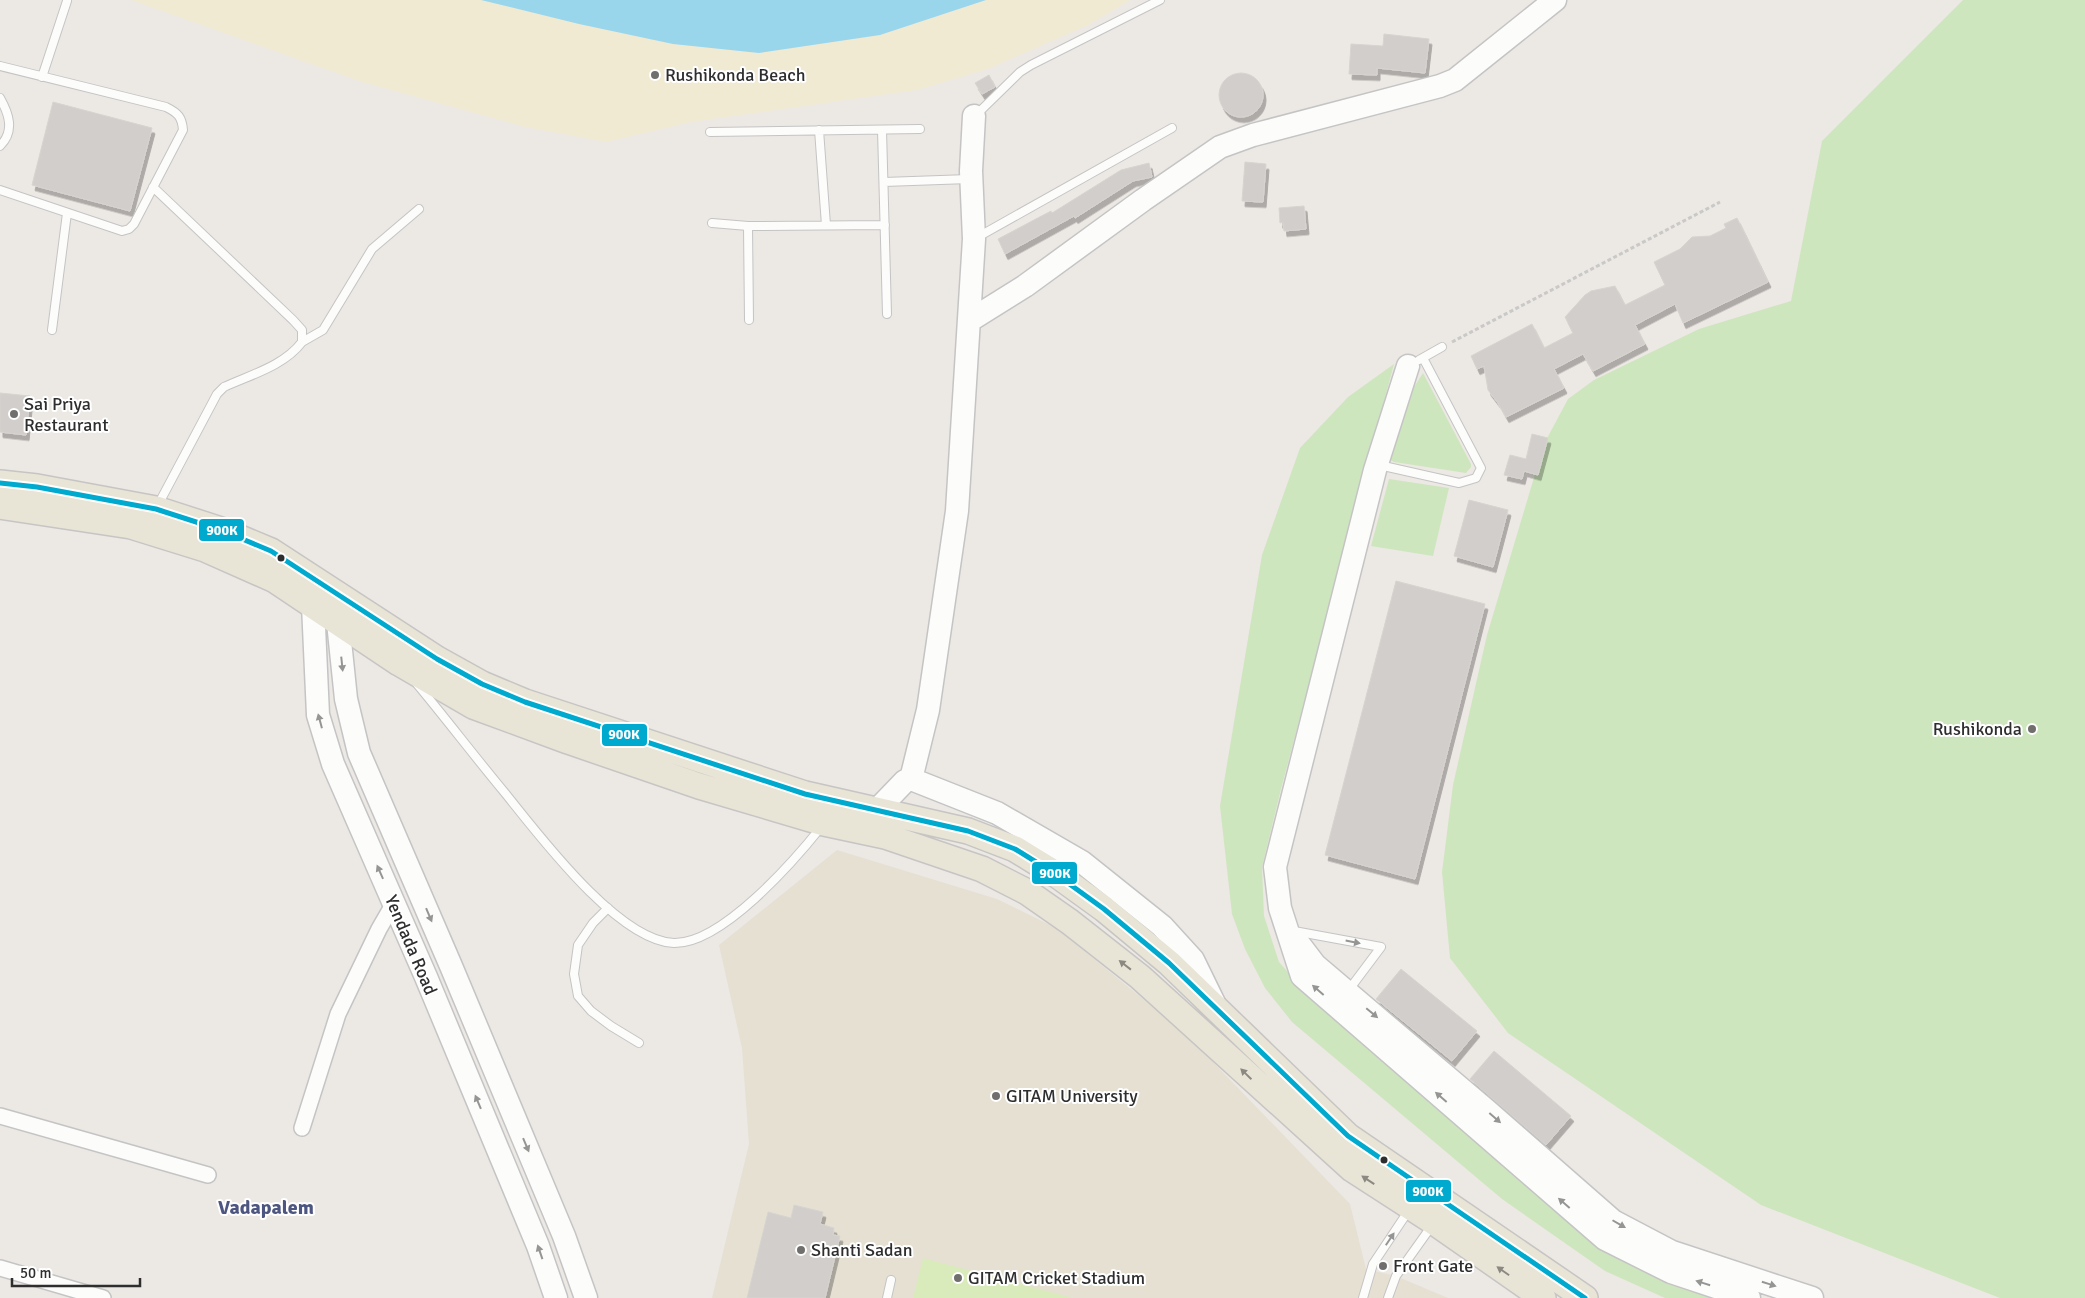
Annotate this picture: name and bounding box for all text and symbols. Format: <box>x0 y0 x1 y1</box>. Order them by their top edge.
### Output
place label: Rushikonda Beach <box>665 64 806 86</box>
marker: Rushikonda Beach <box>649 69 661 81</box>
place label: Sai Priya Restaurant <box>24 393 108 436</box>
marker: Sai Priya Restaurant <box>8 408 20 420</box>
line badge: 900K <box>198 518 245 542</box>
text: 900K <box>206 522 238 539</box>
unlabelled marker <box>276 553 286 563</box>
one-way arrow <box>338 656 346 672</box>
one-way arrow <box>316 713 324 729</box>
place label: Rushikonda <box>1933 718 2022 740</box>
line badge: 900K <box>601 723 648 747</box>
marker: Rushikonda <box>2026 723 2038 735</box>
text: 900K <box>608 726 640 743</box>
line badge: 900K <box>1031 861 1078 885</box>
one-way arrow <box>375 865 383 879</box>
text: 900K <box>1039 865 1071 882</box>
street label: Yendada Road <box>380 892 442 998</box>
one-way arrow <box>426 908 434 922</box>
one-way arrow <box>1345 938 1361 946</box>
one-way arrow <box>1119 960 1132 971</box>
one-way arrow <box>1312 985 1324 996</box>
one-way arrow <box>1365 1007 1378 1018</box>
one-way arrow <box>1240 1068 1252 1080</box>
place label: GITAM University <box>1006 1085 1138 1107</box>
marker: GITAM University <box>990 1090 1002 1102</box>
one-way arrow <box>1435 1091 1448 1102</box>
one-way arrow <box>473 1095 481 1109</box>
one-way arrow <box>1489 1112 1501 1124</box>
one-way arrow <box>523 1138 531 1152</box>
unlabelled marker <box>1379 1155 1389 1165</box>
one-way arrow <box>1362 1175 1375 1185</box>
line badge: 900K <box>1405 1179 1452 1203</box>
text: 900K <box>1412 1183 1444 1200</box>
district label: Vadapalem <box>218 1195 314 1220</box>
one-way arrow <box>1557 1198 1570 1209</box>
one-way arrow <box>1612 1219 1625 1228</box>
one-way arrow <box>1385 1232 1395 1245</box>
place label: Shanti Sadan <box>811 1239 913 1261</box>
one-way arrow <box>536 1244 544 1259</box>
marker: Shanti Sadan <box>795 1244 807 1256</box>
place label: Front Gate <box>1393 1255 1473 1277</box>
scale bar <box>12 1256 140 1288</box>
marker: Front Gate <box>1377 1260 1389 1272</box>
text: 50 m <box>20 1264 51 1282</box>
one-way arrow <box>1496 1266 1510 1276</box>
place label: GITAM Cricket Stadium <box>968 1267 1145 1289</box>
marker: GITAM Cricket Stadium <box>952 1272 964 1284</box>
one-way arrow <box>1695 1278 1710 1286</box>
one-way arrow <box>1762 1280 1777 1288</box>

